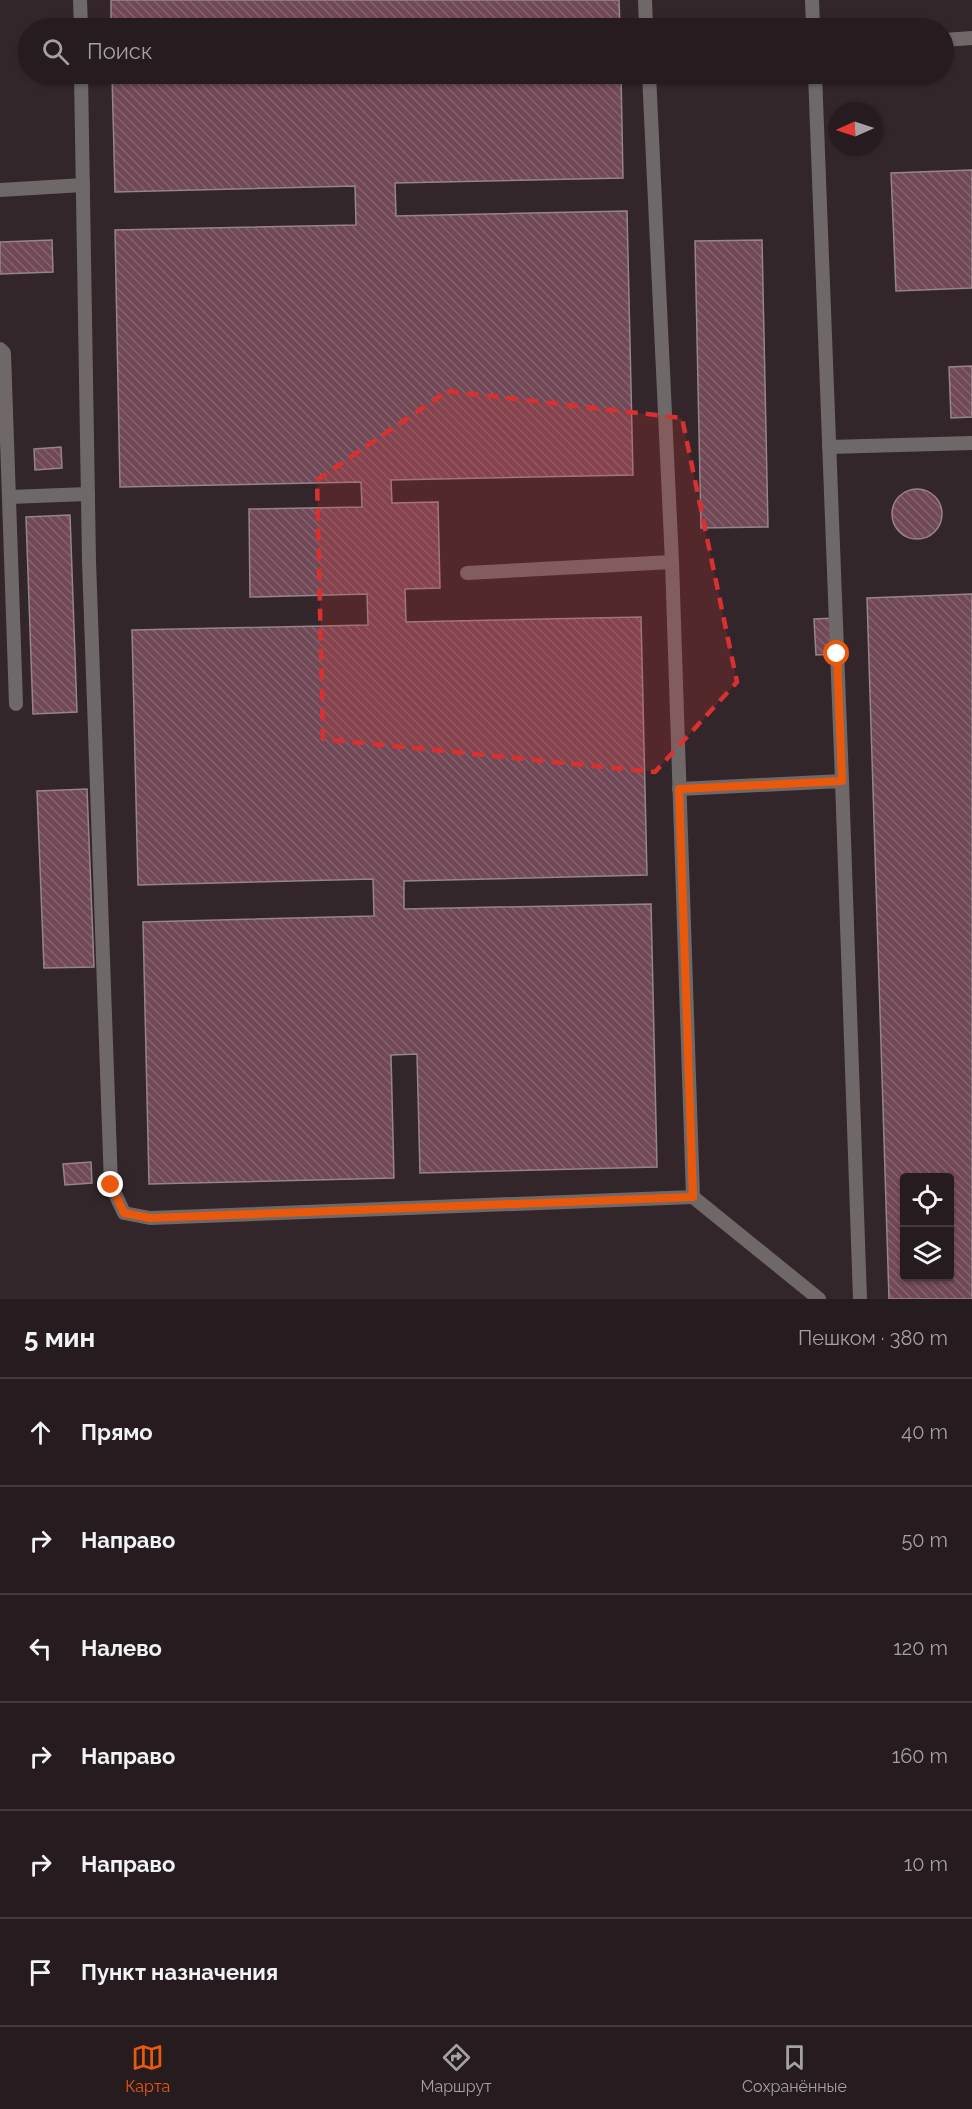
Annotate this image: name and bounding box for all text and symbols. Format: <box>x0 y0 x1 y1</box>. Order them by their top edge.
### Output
search box <box>18 18 954 84</box>
icon: search <box>39 35 72 68</box>
text: Поиск <box>87 38 152 64</box>
north arrow <box>828 102 882 156</box>
route start <box>823 640 849 666</box>
route end <box>97 1171 123 1197</box>
map controls <box>900 1173 954 1281</box>
button: locate <box>900 1173 954 1227</box>
button: layers <box>900 1227 954 1281</box>
text: 5 мин <box>24 1323 95 1353</box>
text: Пешком · 380 m <box>798 1326 948 1350</box>
icon: ahead <box>24 1416 57 1449</box>
text: Прямо <box>81 1419 153 1445</box>
text: 40 m <box>901 1420 948 1444</box>
icon: right <box>24 1524 57 1557</box>
text: Направо <box>81 1527 175 1553</box>
text: 50 m <box>901 1528 948 1552</box>
icon: left <box>24 1632 57 1665</box>
text: Налево <box>81 1635 162 1661</box>
text: 120 m <box>893 1636 948 1660</box>
icon: right <box>24 1740 57 1773</box>
text: Направо <box>81 1743 175 1769</box>
text: 160 m <box>892 1744 948 1768</box>
icon: right <box>24 1848 57 1881</box>
text: Направо <box>81 1851 175 1877</box>
text: 10 m <box>904 1852 948 1876</box>
icon: arrive <box>24 1956 57 1989</box>
text: Пункт назначения <box>81 1959 278 1985</box>
tab: Карта <box>125 2041 170 2096</box>
tab: Маршрут <box>421 2041 492 2096</box>
tab: Сохранённые <box>742 2041 847 2096</box>

